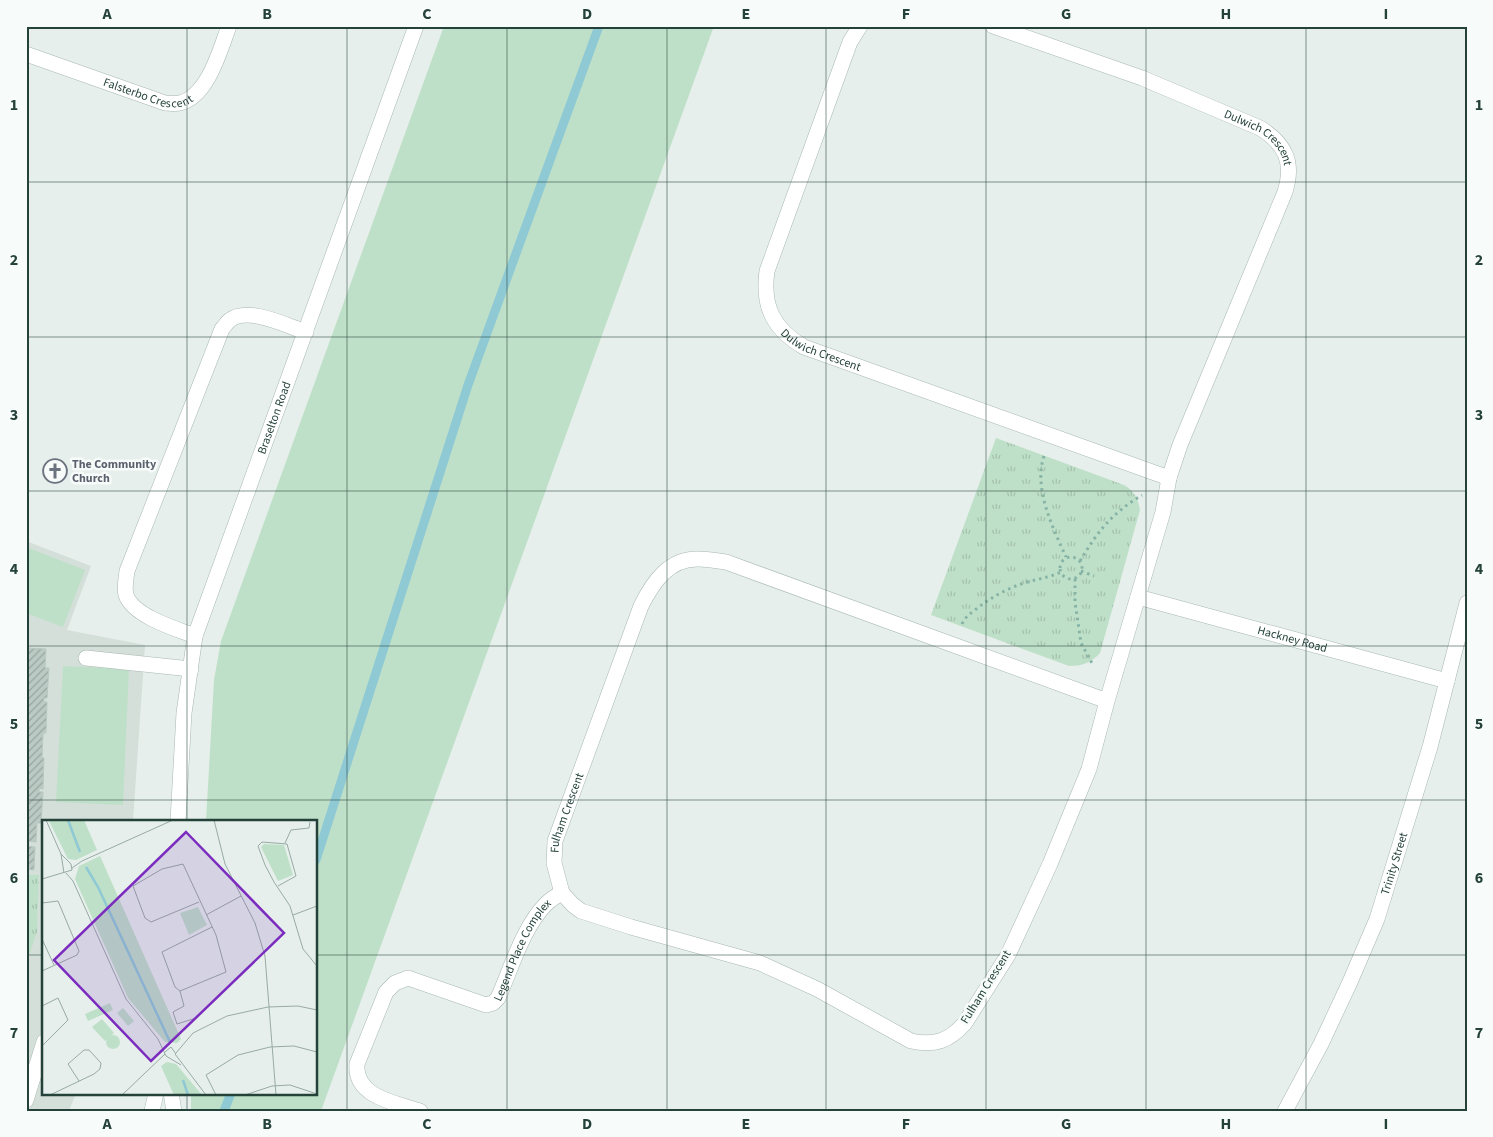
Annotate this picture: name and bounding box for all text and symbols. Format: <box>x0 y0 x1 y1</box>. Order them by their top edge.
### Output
text: A <box>101 3 112 25</box>
text: B <box>262 3 272 25</box>
text: C <box>422 3 432 25</box>
text: D <box>582 3 592 25</box>
text: E <box>742 3 750 25</box>
text: F <box>902 3 910 25</box>
text: G <box>1061 3 1071 25</box>
text: H <box>1221 3 1231 25</box>
text: I <box>1384 3 1388 25</box>
street label: Falsterbo Crescent <box>101 73 196 112</box>
text: 1 <box>10 94 18 116</box>
text: 1 <box>1475 94 1483 116</box>
street label: Dulwich Crescent <box>1221 105 1297 167</box>
text: 2 <box>10 249 18 271</box>
text: 2 <box>1475 249 1483 271</box>
street label: Dulwich Crescent <box>777 325 863 375</box>
street label: Braselton Road <box>253 379 295 457</box>
text: 3 <box>10 404 18 426</box>
text: 3 <box>1475 404 1483 426</box>
place label: The Community Church <box>72 456 157 487</box>
church icon: The Community Church <box>42 458 68 484</box>
text: 4 <box>10 558 19 580</box>
text: 4 <box>1475 558 1484 580</box>
street label: Hackney Road <box>1256 621 1329 657</box>
text: 5 <box>10 713 18 735</box>
text: 5 <box>1475 713 1483 735</box>
street label: Fulham Crescent <box>546 770 588 853</box>
inset map <box>42 820 318 1094</box>
street label: Trinity Street <box>1376 830 1412 897</box>
text: 6 <box>10 867 18 889</box>
text: 6 <box>1475 867 1483 889</box>
street label: Legend Place Complex <box>489 895 555 1004</box>
street label: Fulham Crescent <box>957 947 1015 1027</box>
text: 7 <box>10 1022 18 1044</box>
text: 7 <box>1475 1022 1483 1044</box>
text: A <box>101 1113 112 1135</box>
text: B <box>262 1113 272 1135</box>
text: C <box>422 1113 432 1135</box>
text: D <box>582 1113 592 1135</box>
text: E <box>742 1113 750 1135</box>
text: F <box>902 1113 910 1135</box>
text: G <box>1061 1113 1071 1135</box>
text: H <box>1221 1113 1231 1135</box>
text: I <box>1384 1113 1388 1135</box>

